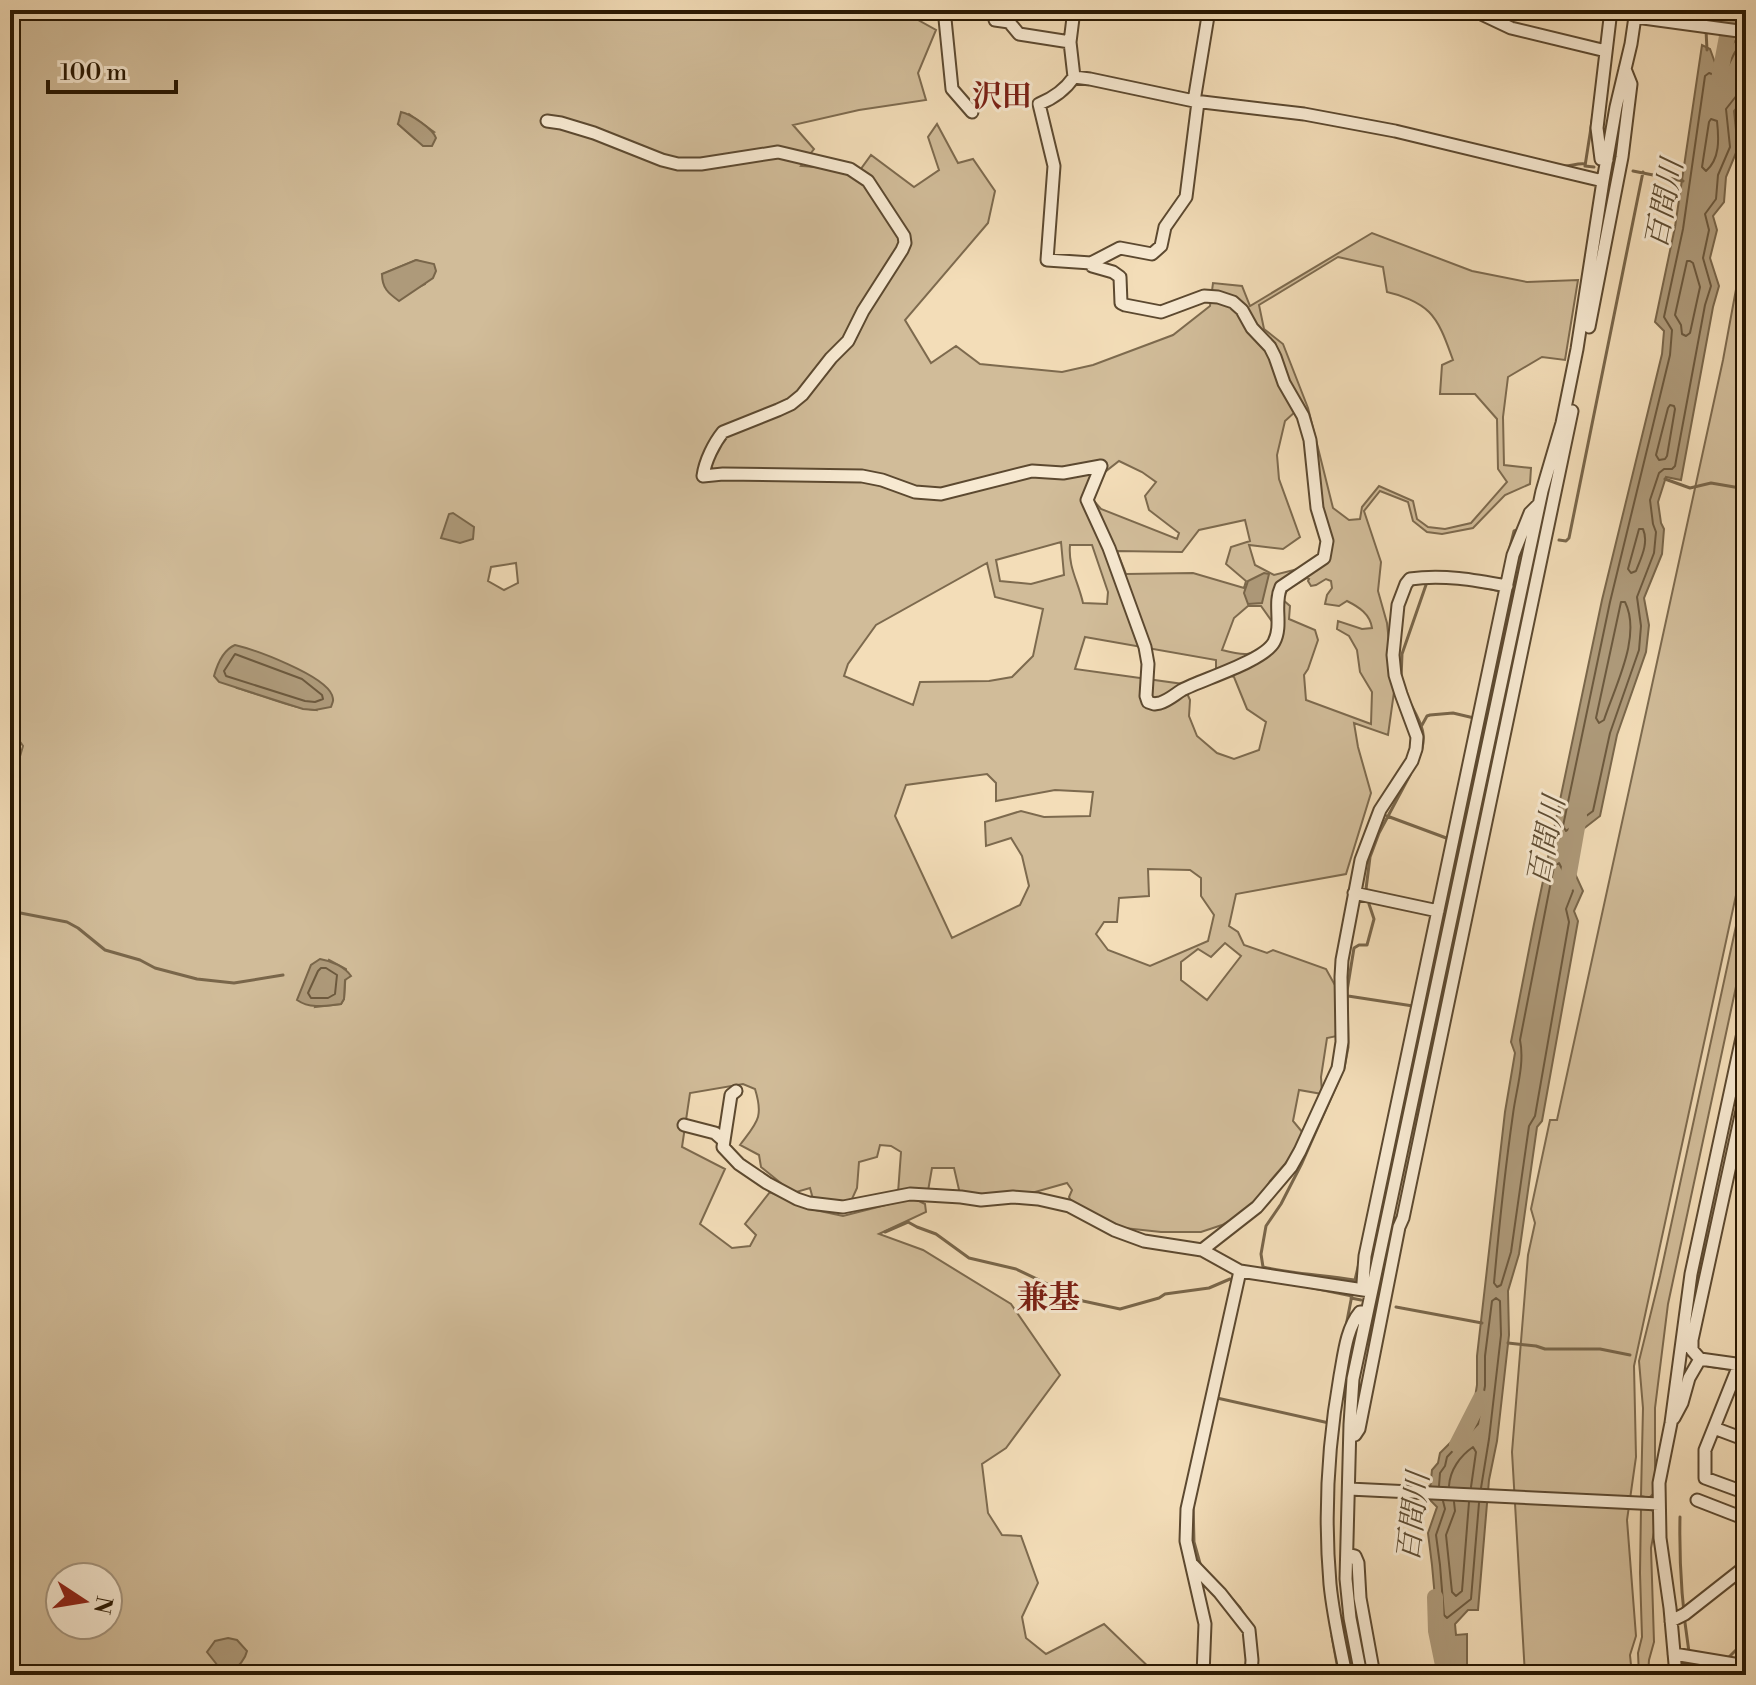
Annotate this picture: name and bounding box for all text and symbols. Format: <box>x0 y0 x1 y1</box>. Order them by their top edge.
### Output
scale bar <box>48 44 176 94</box>
text: 100 m <box>60 58 127 88</box>
district label: 沢田 <box>972 78 1032 116</box>
water label: 百間川 <box>1638 153 1693 252</box>
water label: 百間川 <box>1520 790 1575 889</box>
district label: 兼基 <box>1016 1278 1080 1318</box>
water label: 百間川 <box>1390 1467 1439 1564</box>
north arrow <box>44 1561 124 1641</box>
text: N <box>87 1594 117 1617</box>

